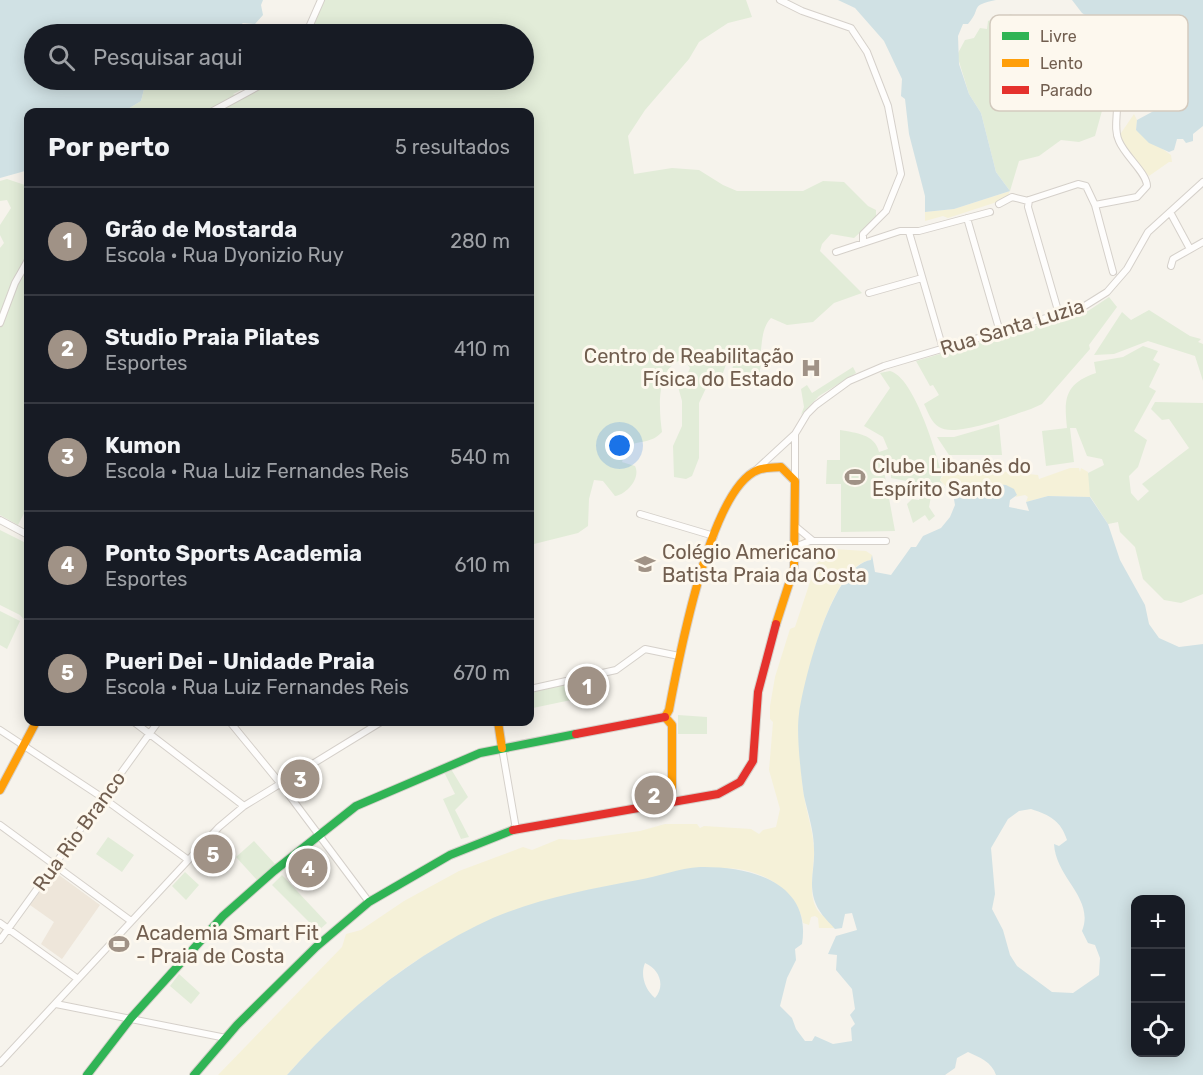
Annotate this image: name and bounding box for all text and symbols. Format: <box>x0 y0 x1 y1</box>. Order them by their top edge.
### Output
legend <box>990 15 1188 111</box>
search box <box>24 24 534 90</box>
text: Livre <box>1040 27 1077 46</box>
icon: search <box>45 41 78 74</box>
text: Pesquisar aqui <box>93 44 243 71</box>
text: Lento <box>1040 54 1083 73</box>
text: Parado <box>1040 81 1092 100</box>
text: Por perto <box>48 132 170 163</box>
text: 5 resultados <box>395 135 510 159</box>
text: Grão de Mostarda <box>105 216 297 243</box>
text: 1 <box>63 229 72 253</box>
text: 280 m <box>450 229 510 253</box>
text: Escola · Rua Dyonizio Ruy <box>105 243 344 267</box>
street label: Rua Santa Luzia <box>937 294 1087 360</box>
text: Studio Praia Pilates <box>105 324 320 351</box>
text: 2 <box>61 337 74 361</box>
text: 410 m <box>454 337 510 361</box>
place label: Centro de Reabilitação Física do Estado <box>584 344 794 391</box>
text: Esportes <box>105 351 188 375</box>
hospital icon: Centro de Reabilitação Física do Estado <box>799 356 823 380</box>
your location <box>605 431 634 460</box>
text: Kumon <box>105 432 181 459</box>
text: 3 <box>61 445 74 469</box>
text: 540 m <box>450 445 510 469</box>
place label: Clube Libanês do Espírito Santo <box>872 454 1031 501</box>
text: Escola · Rua Luiz Fernandes Reis <box>105 459 409 483</box>
sports icon: Clube Libanês do Espírito Santo <box>843 465 867 489</box>
text: Ponto Sports Academia <box>105 540 362 567</box>
place label: Colégio Americano Batista Praia da Costa <box>662 540 867 587</box>
school or university icon: Colégio Americano Batista Praia da Costa <box>633 552 657 576</box>
text: 4 <box>61 553 74 577</box>
text: 610 m <box>454 553 510 577</box>
text: Esportes <box>105 567 188 591</box>
text: Pueri Dei - Unidade Praia <box>105 648 375 675</box>
text: 5 <box>61 661 74 685</box>
text: 670 m <box>453 661 510 685</box>
pin: 1 <box>568 664 606 708</box>
text: Escola · Rua Luiz Fernandes Reis <box>105 675 409 699</box>
pin: 3 <box>280 756 320 802</box>
street label: Rua Rio Branco <box>28 767 130 895</box>
pin: 2 <box>634 772 674 818</box>
pin: 5 <box>194 832 232 876</box>
pin: 4 <box>288 846 328 890</box>
map controls <box>1131 895 1185 1057</box>
button: + <box>1131 895 1185 949</box>
place label: Academia Smart Fit - Praia de Costa <box>136 921 319 968</box>
sports icon: Academia Smart Fit - Praia de Costa <box>107 932 131 956</box>
button: − <box>1131 949 1185 1003</box>
button: locate <box>1131 1003 1185 1057</box>

